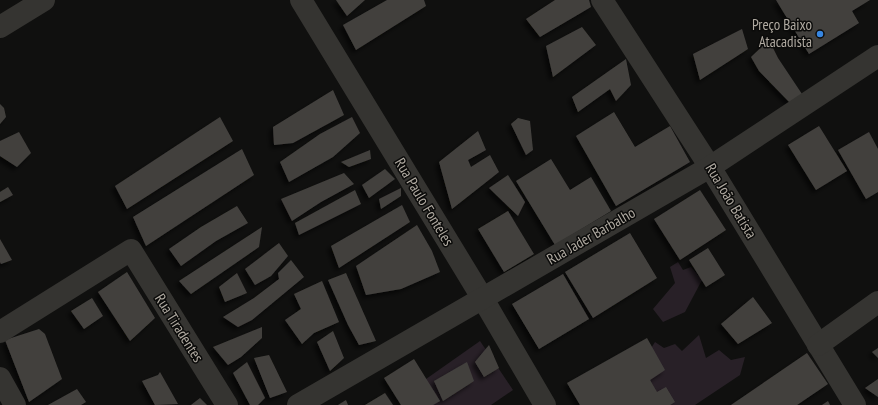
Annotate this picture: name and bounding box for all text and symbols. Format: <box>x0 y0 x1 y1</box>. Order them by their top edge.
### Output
place label: Preço Baixo Atacadista <box>752 15 812 51</box>
marker: Preço Baixo Atacadista <box>815 29 825 39</box>
street label: Rua Paulo Fonteles <box>391 154 458 249</box>
street label: Rua João Batista <box>702 160 761 242</box>
street label: Rua Jader Barbalho <box>543 203 638 268</box>
street label: Rua Tiradentes <box>151 290 208 365</box>

